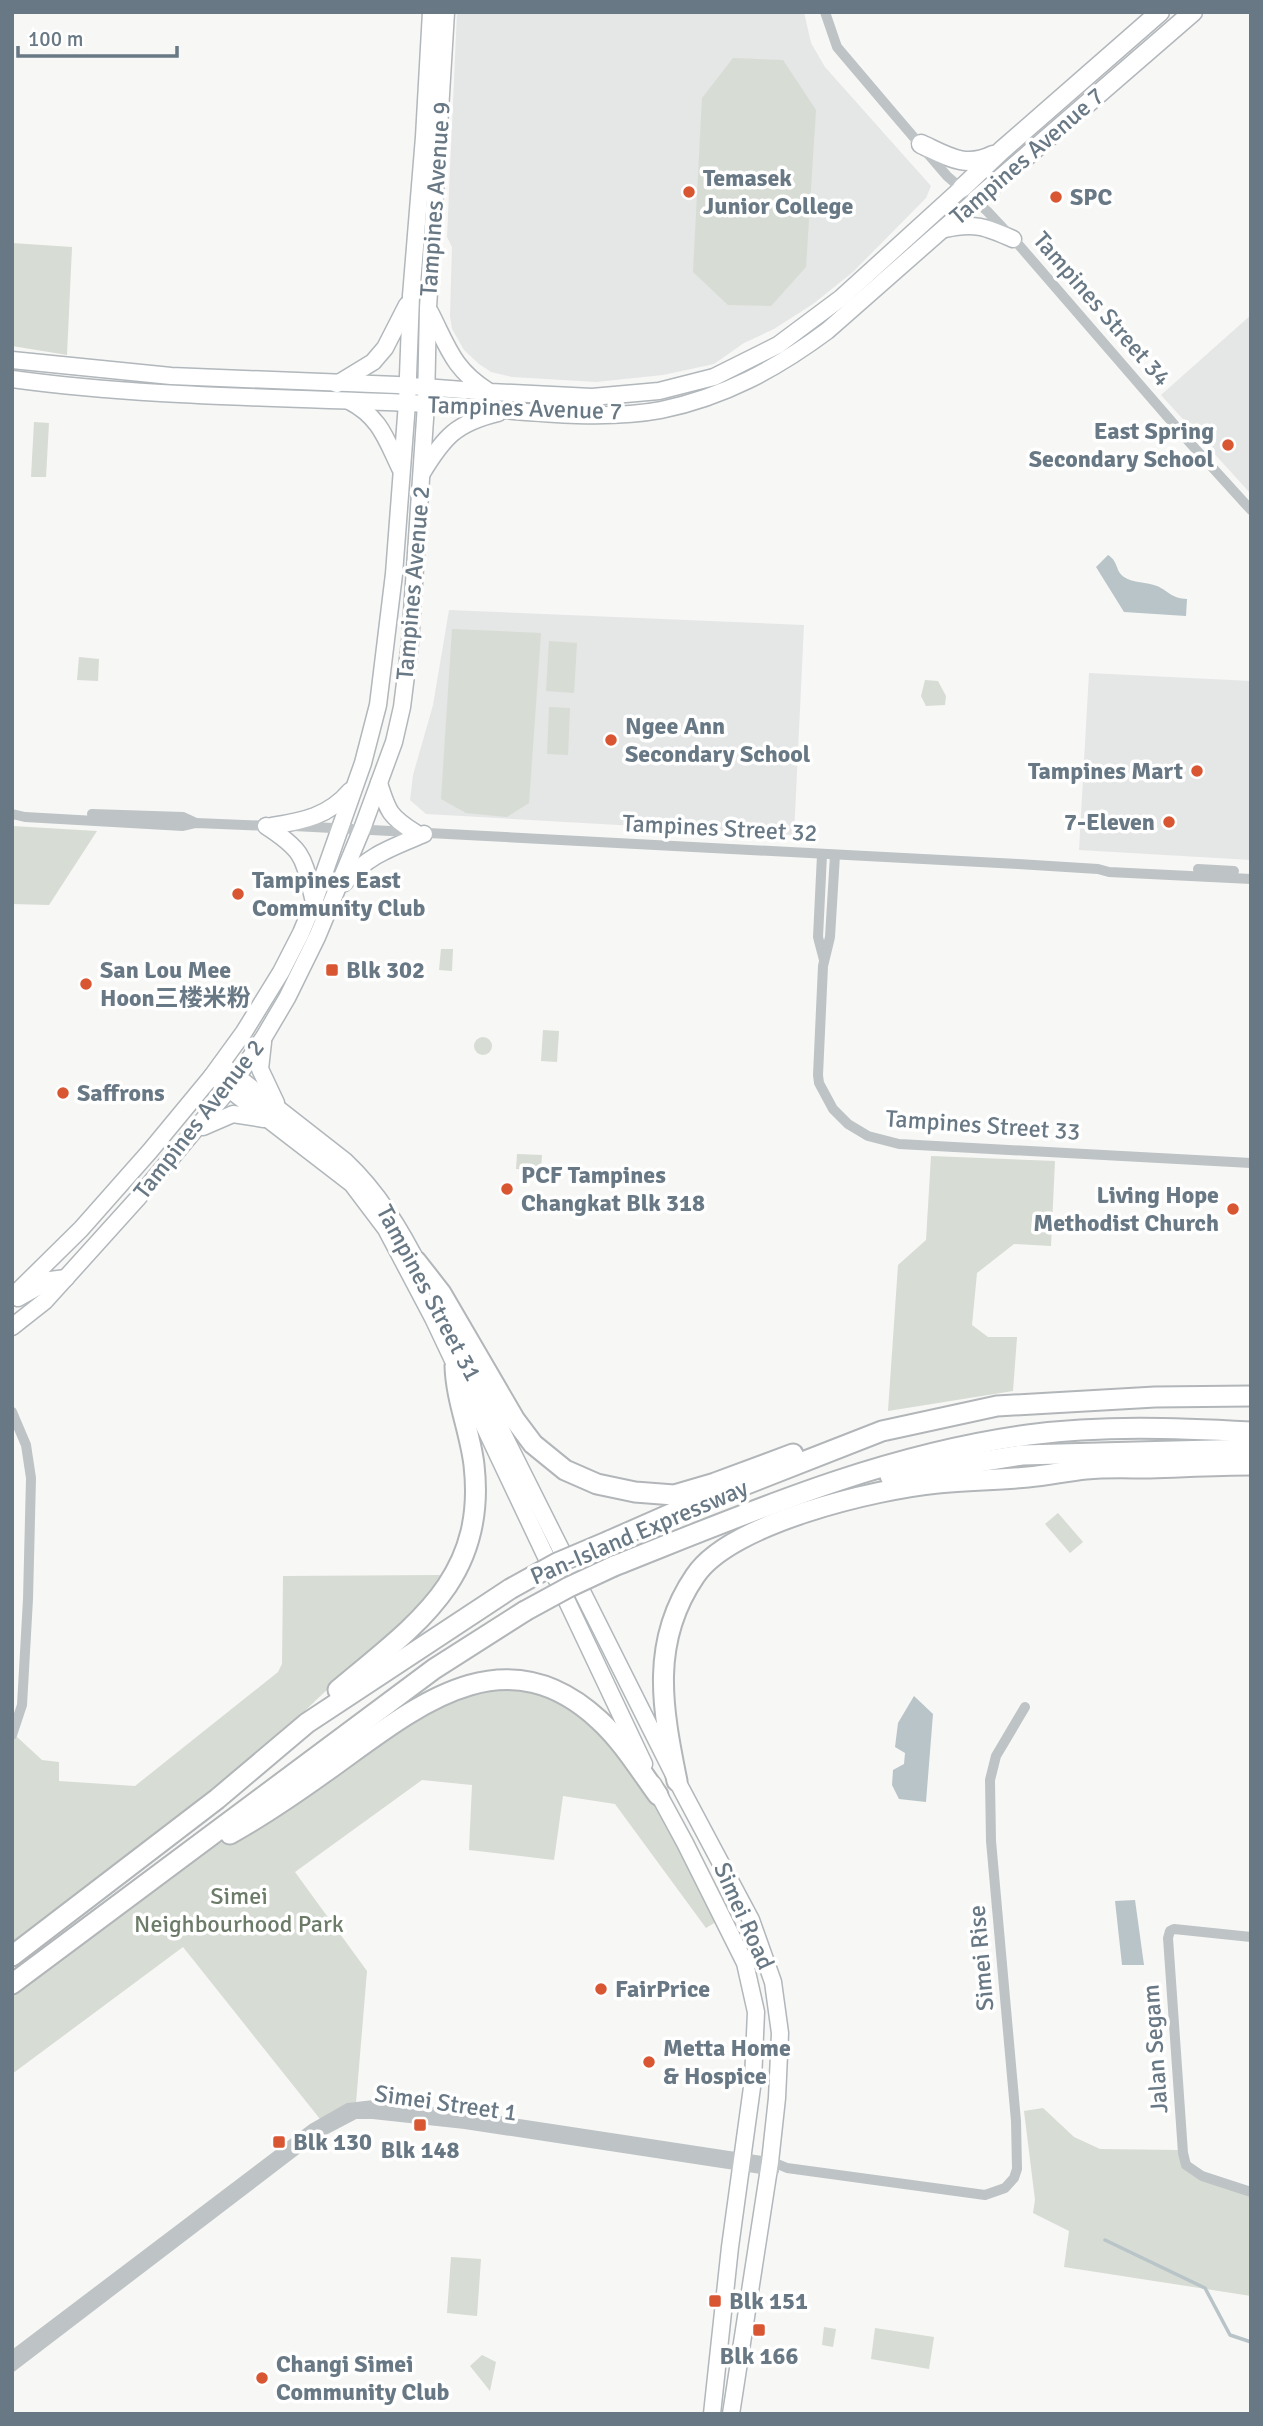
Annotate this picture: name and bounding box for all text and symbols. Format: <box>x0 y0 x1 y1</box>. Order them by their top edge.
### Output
scale bar <box>18 14 177 58</box>
text: 100 m <box>28 26 83 52</box>
street label: Tampines Avenue 7 <box>944 81 1110 231</box>
street label: Tampines Avenue 9 <box>413 101 457 297</box>
place label: Temasek Junior College <box>703 163 853 221</box>
place label: SPC <box>1070 182 1113 212</box>
marker: Temasek Junior College <box>681 184 697 200</box>
marker: SPC <box>1048 189 1064 205</box>
street label: Tampines Street 34 <box>1027 226 1177 393</box>
street label: Tampines Avenue 7 <box>427 390 623 426</box>
place label: East Spring Secondary School <box>1029 416 1214 474</box>
marker: East Spring Secondary School <box>1220 437 1236 453</box>
street label: Tampines Avenue 2 <box>390 485 436 681</box>
place label: Ngee Ann Secondary School <box>625 711 811 769</box>
marker: Ngee Ann Secondary School <box>603 732 619 748</box>
place label: Tampines Mart <box>1028 756 1183 786</box>
marker: Tampines Mart <box>1189 763 1205 779</box>
place label: 7-Eleven <box>1064 807 1155 837</box>
street label: Tampines Street 32 <box>622 808 818 848</box>
marker: 7-Eleven <box>1161 814 1177 830</box>
place label: Tampines East Community Club <box>252 865 426 923</box>
marker: Tampines East Community Club <box>230 886 246 902</box>
place label: San Lou Mee Hoon三楼米粉 <box>100 955 251 1013</box>
place label: Blk 302 <box>346 955 425 985</box>
marker: Blk 302 <box>324 962 340 978</box>
marker: San Lou Mee Hoon三楼米粉 <box>78 976 94 992</box>
street label: Tampines Avenue 2 <box>127 1033 271 1205</box>
place label: Saffrons <box>77 1078 165 1108</box>
marker: Saffrons <box>55 1085 71 1101</box>
street label: Tampines Street 33 <box>885 1103 1081 1147</box>
place label: PCF Tampines Changkat Blk 318 <box>521 1160 705 1218</box>
place label: Living Hope Methodist Church <box>1033 1180 1219 1238</box>
marker: PCF Tampines Changkat Blk 318 <box>499 1181 515 1197</box>
street label: Tampines Street 31 <box>370 1200 488 1386</box>
marker: Living Hope Methodist Church <box>1225 1201 1241 1217</box>
street label: Pan-Island Expressway <box>526 1473 752 1591</box>
street label: Simei Road <box>707 1858 781 1974</box>
park label: Simei Neighbourhood Park <box>134 1881 344 1939</box>
street label: Simei Rise <box>961 1904 1001 2012</box>
place label: FairPrice <box>615 1974 710 2004</box>
marker: FairPrice <box>593 1981 609 1997</box>
street label: Jalan Segam <box>1136 1983 1174 2115</box>
place label: Metta Home & Hospice <box>663 2033 791 2091</box>
marker: Metta Home & Hospice <box>641 2054 657 2070</box>
street label: Simei Street 1 <box>373 2078 519 2128</box>
marker: Blk 148 <box>412 2117 428 2133</box>
place label: Blk 130 <box>293 2127 372 2157</box>
marker: Blk 130 <box>271 2134 287 2150</box>
place label: Blk 148 <box>381 2135 460 2165</box>
place label: Blk 151 <box>729 2286 808 2316</box>
marker: Blk 151 <box>707 2293 723 2309</box>
marker: Blk 166 <box>751 2322 767 2338</box>
place label: Blk 166 <box>720 2341 799 2371</box>
place label: Changi Simei Community Club <box>276 2349 450 2407</box>
marker: Changi Simei Community Club <box>254 2370 270 2386</box>

